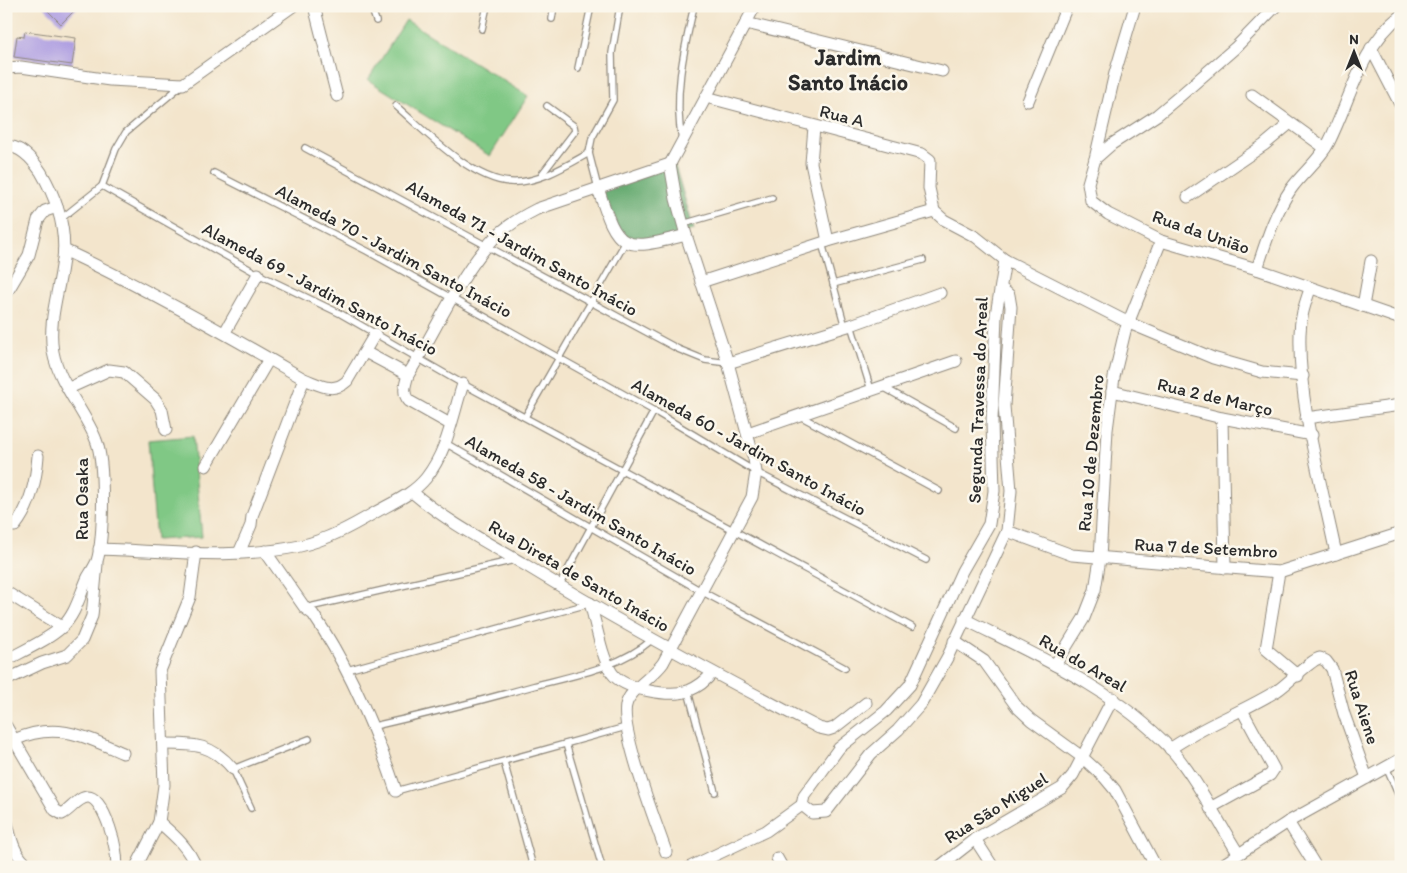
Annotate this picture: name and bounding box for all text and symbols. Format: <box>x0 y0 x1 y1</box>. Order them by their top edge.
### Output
north arrow <box>1330 28 1380 78</box>
text: N <box>1349 31 1359 48</box>
district label: Jardim Santo Inácio <box>788 44 908 96</box>
street label: Rua A <box>817 100 867 132</box>
street label: Alameda 71 - Jardim Santo Inácio <box>402 175 642 321</box>
street label: Alameda 70 - Jardim Santo Inácio <box>272 179 516 323</box>
street label: Rua da União <box>1149 205 1253 259</box>
street label: Alameda 69 - Jardim Santo Inácio <box>199 218 441 360</box>
street label: Segunda Travessa do Areal <box>963 296 993 504</box>
street label: Alameda 60 - Jardim Santo Inácio <box>628 373 870 521</box>
street label: Rua 2 de Março <box>1155 373 1275 421</box>
street label: Rua 10 de Dezembro <box>1073 374 1109 532</box>
street label: Alameda 58 - Jardim Santo Inácio <box>461 430 701 580</box>
street label: Rua Osaka <box>71 457 93 540</box>
street label: Rua Direta de Santo Inácio <box>484 515 674 637</box>
street label: Rua 7 de Setembro <box>1134 533 1278 563</box>
street label: Rua do Areal <box>1035 629 1131 697</box>
street label: Rua Aiene <box>1340 667 1384 747</box>
street label: Rua São Miguel <box>940 767 1052 849</box>

